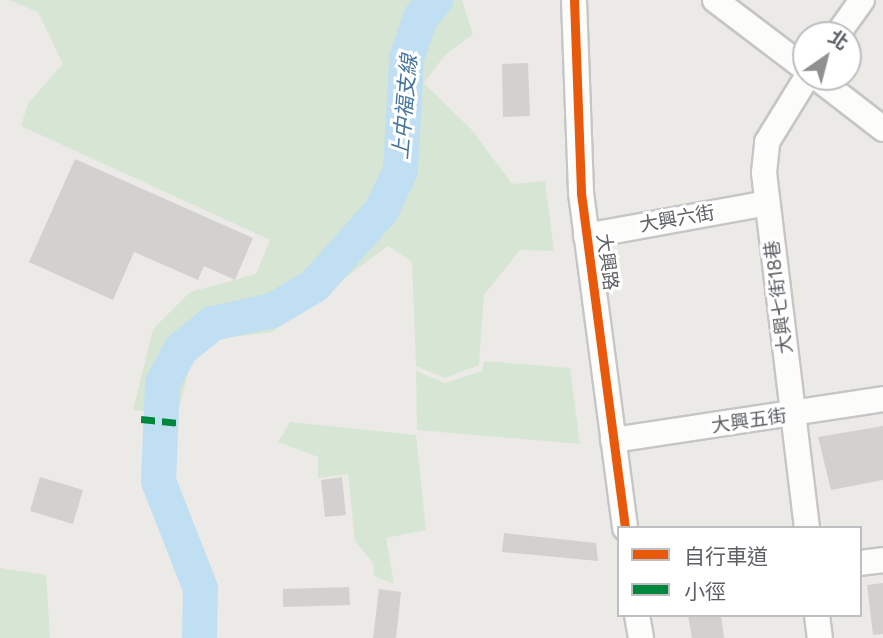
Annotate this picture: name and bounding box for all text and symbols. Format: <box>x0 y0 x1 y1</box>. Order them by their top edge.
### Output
north arrow <box>792 21 862 91</box>
text: 北 <box>824 25 853 55</box>
water label: 上中福支線 <box>388 54 422 160</box>
street label: 大興六街 <box>638 201 716 237</box>
street label: 大興路 <box>592 232 622 292</box>
street label: 大興七街18巷 <box>761 239 797 355</box>
street label: 大興五街 <box>710 404 788 438</box>
legend <box>617 526 862 617</box>
text: 自行車道 <box>684 544 768 569</box>
text: 小徑 <box>684 579 726 604</box>

